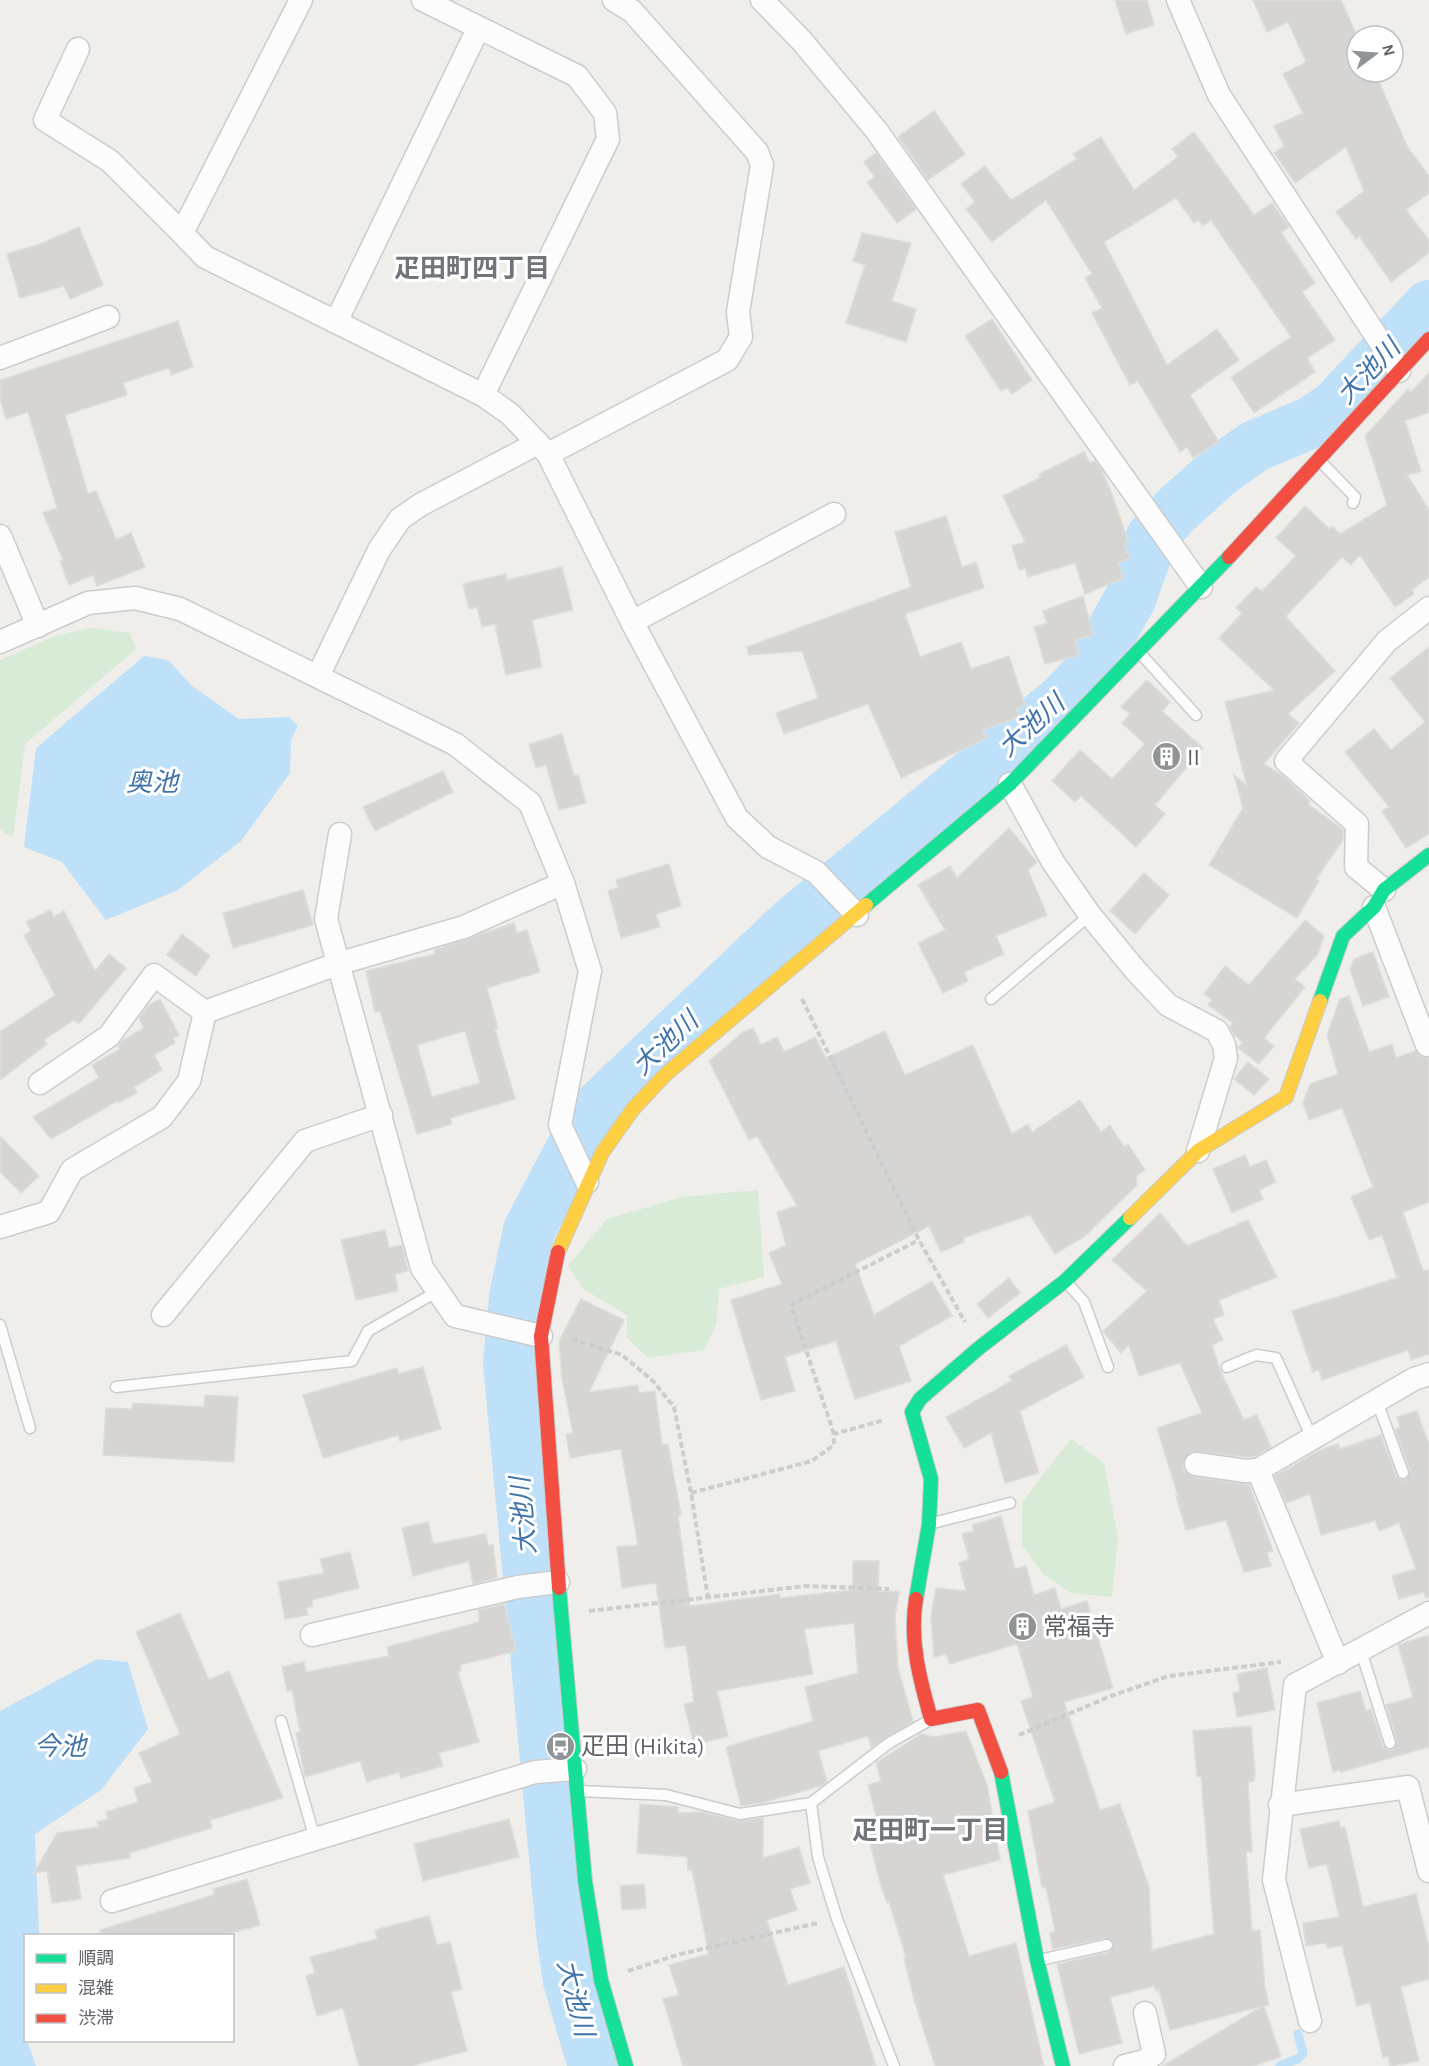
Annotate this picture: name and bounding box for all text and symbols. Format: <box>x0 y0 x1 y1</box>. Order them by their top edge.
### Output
north arrow <box>1345 24 1405 84</box>
text: N <box>1379 43 1398 58</box>
district label: 疋田町四丁目 <box>394 256 550 282</box>
water label: 大池川 <box>1332 332 1407 409</box>
water label: 大池川 <box>993 687 1072 762</box>
building icon: II <box>1150 741 1182 773</box>
place label: II <box>1187 746 1200 770</box>
water label: 奥池 <box>126 769 181 796</box>
water label: 大池川 <box>628 1005 705 1080</box>
water label: 大池川 <box>506 1473 540 1556</box>
building icon: 常福寺 <box>1006 1611 1038 1643</box>
place label: 常福寺 <box>1043 1614 1115 1640</box>
bus stop icon: 疋田 (Hikita) <box>544 1730 576 1762</box>
water label: 今池 <box>34 1733 89 1760</box>
place label: 疋田 (Hikita) <box>581 1735 705 1759</box>
district label: 疋田町一丁目 <box>852 1818 1008 1844</box>
legend <box>24 1934 234 2042</box>
text: 順調 <box>78 1950 114 1968</box>
water label: 大池川 <box>553 1957 599 2042</box>
text: 混雑 <box>78 1978 114 1998</box>
text: 渋滞 <box>78 2009 114 2028</box>

